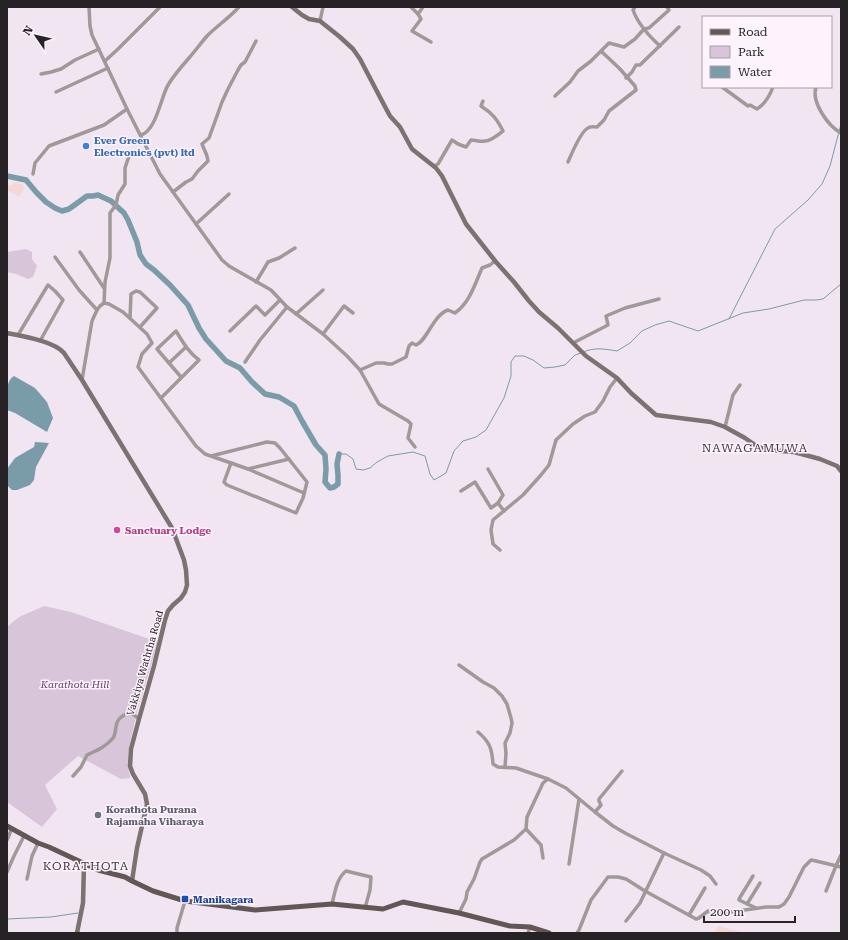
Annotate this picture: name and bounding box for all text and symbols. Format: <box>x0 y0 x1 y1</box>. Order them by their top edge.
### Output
north arrow <box>16 16 56 56</box>
legend <box>702 16 832 88</box>
text: N <box>20 23 36 38</box>
text: Road <box>738 25 768 39</box>
text: Park <box>738 45 765 59</box>
text: Water <box>738 65 772 79</box>
place label: Ever Green Electronics (pvt) ltd <box>94 135 195 158</box>
marker: Ever Green Electronics (pvt) ltd <box>81 141 91 151</box>
district label: NAWAGAMUWA <box>702 441 808 455</box>
marker: Sanctuary Lodge <box>112 525 122 535</box>
place label: Sanctuary Lodge <box>125 525 211 536</box>
street label: Vakkiya Waththa Road <box>125 609 165 717</box>
park label: Karathota Hill <box>40 679 109 690</box>
place label: Korathota Purana Rajamaha Viharaya <box>106 804 204 827</box>
marker: Korathota Purana Rajamaha Viharaya <box>93 810 103 820</box>
district label: KORATHOTA <box>43 859 129 873</box>
marker: Manikagara <box>180 894 190 904</box>
place label: Manikagara <box>193 894 254 905</box>
scale bar <box>704 898 795 924</box>
text: 200 m <box>710 905 744 919</box>

